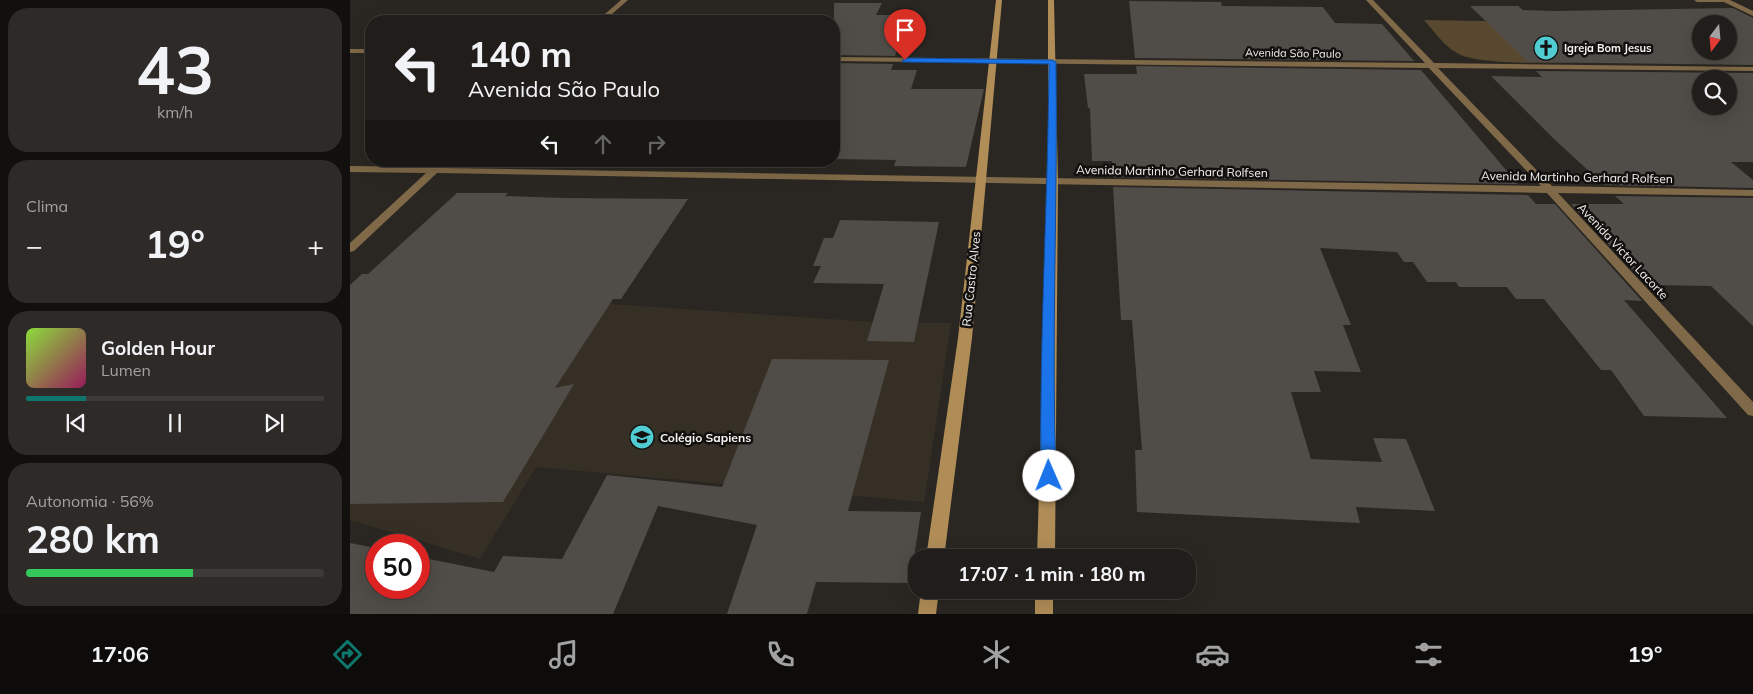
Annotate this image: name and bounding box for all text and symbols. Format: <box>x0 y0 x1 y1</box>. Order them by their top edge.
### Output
pin <box>884 9 926 60</box>
north arrow <box>1692 15 1738 60</box>
map controls <box>1692 15 1737 115</box>
icon: arrive <box>891 16 919 44</box>
text: 43 <box>136 29 214 110</box>
text: 140 m <box>468 32 572 76</box>
icon: left <box>385 35 450 100</box>
church icon: Igreja Bom Jesus <box>1533 35 1559 61</box>
place label: Igreja Bom Jesus <box>1564 41 1652 55</box>
street label: Avenida São Paulo <box>1245 45 1341 61</box>
button: search <box>1692 70 1737 115</box>
text: Avenida São Paulo <box>468 75 660 103</box>
text: km/h <box>157 102 193 122</box>
icon: left <box>536 130 564 158</box>
icon: ahead <box>589 130 617 158</box>
icon: right <box>642 130 670 158</box>
street label: Avenida Martinho Gerhard Rolfsen <box>1076 162 1268 180</box>
street label: Avenida Martinho Gerhard Rolfsen <box>1481 168 1673 186</box>
text: Clima <box>26 196 68 216</box>
street label: Avenida Victor Lacorte <box>1574 200 1672 302</box>
text: 19° <box>145 220 205 268</box>
text: − <box>26 228 43 263</box>
text: + <box>307 228 324 263</box>
street label: Rua Castro Alves <box>959 231 983 327</box>
text: Golden Hour <box>101 336 215 360</box>
text: Lumen <box>101 360 151 380</box>
icon: previous <box>62 409 90 437</box>
icon: pause <box>161 409 189 437</box>
icon: next <box>260 409 288 437</box>
school or university icon: Colégio Sapiens <box>629 424 655 450</box>
place label: Colégio Sapiens <box>660 430 751 445</box>
position arrow <box>1022 449 1074 501</box>
text: Autonomia · 56% <box>26 491 154 511</box>
text: 280 km <box>26 515 160 563</box>
speed limit sign: 50 <box>365 534 430 599</box>
text: 17:07 · 1 min · 180 m <box>958 562 1146 586</box>
icon: directions <box>330 637 365 672</box>
icon: music <box>546 637 581 672</box>
icon: phone <box>763 637 798 672</box>
icon: climate <box>979 637 1014 672</box>
icon: car <box>1195 637 1230 672</box>
icon: filters <box>1411 637 1446 672</box>
text: 17:06 <box>91 640 149 668</box>
text: 19° <box>1628 640 1662 668</box>

